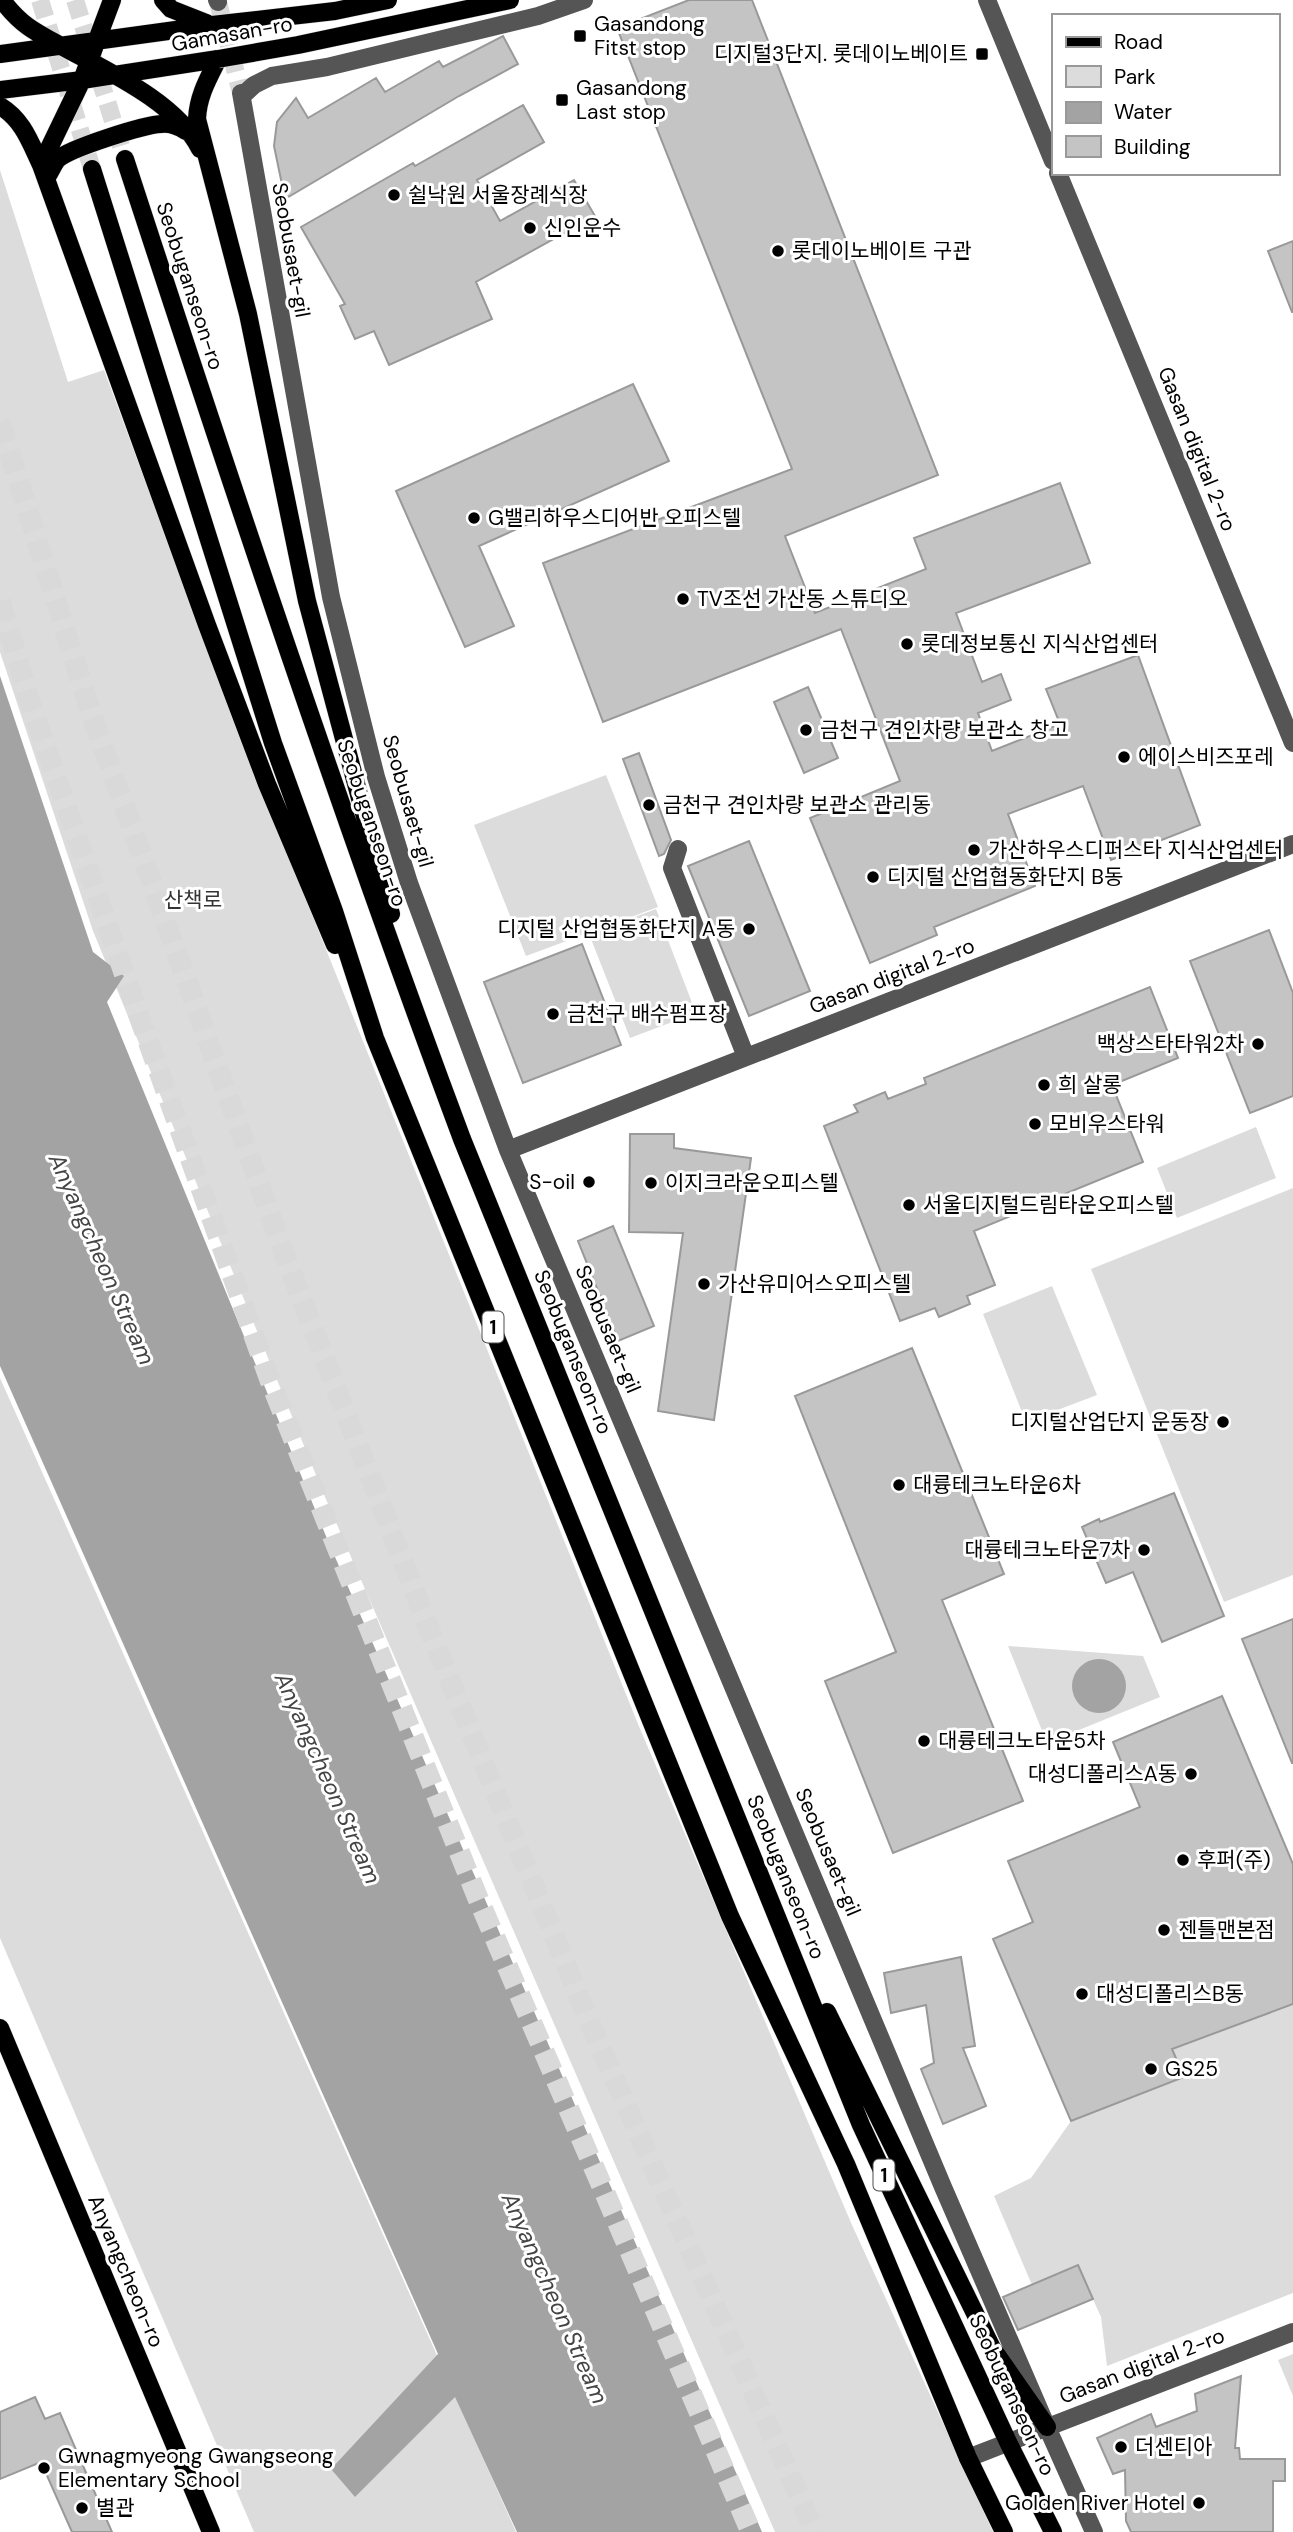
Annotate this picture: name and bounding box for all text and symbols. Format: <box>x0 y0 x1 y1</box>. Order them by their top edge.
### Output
street label: Gamasan-ro <box>169 10 295 58</box>
place label: Gasandong Fitst stop <box>594 10 705 62</box>
legend <box>1052 14 1279 175</box>
marker: Gasandong Fitst stop <box>572 28 588 44</box>
text: Road <box>1114 28 1163 56</box>
place label: 디지털3단지. 롯데이노베이트 <box>714 40 968 68</box>
marker: 디지털3단지. 롯데이노베이트 <box>974 46 990 62</box>
text: Park <box>1114 63 1156 91</box>
place label: Gasandong Last stop <box>576 74 687 126</box>
marker: Gasandong Last stop <box>554 92 570 108</box>
text: Water <box>1114 98 1172 126</box>
text: Building <box>1114 133 1191 161</box>
street label: Seobusaet-gil <box>265 180 317 320</box>
place label: 쉴낙원 서울장례식장 <box>408 181 587 209</box>
marker: 쉴낙원 서울장례식장 <box>386 187 402 203</box>
street label: Seobuganseon-ro <box>150 198 230 374</box>
place label: 신인운수 <box>544 214 621 242</box>
marker: 신인운수 <box>522 220 538 236</box>
place label: 롯데이노베이트 구관 <box>792 237 971 265</box>
marker: 롯데이노베이트 구관 <box>770 243 786 259</box>
street label: Gasan digital 2-ro <box>1151 363 1243 535</box>
place label: G밸리하우스디어반 오피스텔 <box>488 504 741 532</box>
marker: G밸리하우스디어반 오피스텔 <box>466 510 482 526</box>
place label: TV조선 가산동 스튜디오 <box>697 585 908 613</box>
marker: TV조선 가산동 스튜디오 <box>675 591 691 607</box>
place label: 롯데정보통신 지식산업센터 <box>921 630 1158 658</box>
marker: 롯데정보통신 지식산업센터 <box>899 636 915 652</box>
place label: 금천구 견인차량 보관소 창고 <box>820 716 1069 744</box>
marker: 금천구 견인차량 보관소 창고 <box>798 722 814 738</box>
street label: Seobusaet-gil <box>376 732 440 870</box>
street label: Seobuganseon-ro <box>330 736 414 910</box>
place label: 에이스비즈포레 <box>1138 743 1273 771</box>
marker: 에이스비즈포레 <box>1116 749 1132 765</box>
place label: 금천구 견인차량 보관소 관리동 <box>663 791 931 819</box>
marker: 금천구 견인차량 보관소 관리동 <box>641 797 657 813</box>
place label: 가산하우스디퍼스타 지식산업센터 <box>988 836 1283 864</box>
marker: 가산하우스디퍼스타 지식산업센터 <box>966 842 982 858</box>
place label: 디지털 산업협동화단지 B동 <box>887 863 1123 891</box>
marker: 디지털 산업협동화단지 B동 <box>865 869 881 885</box>
park label: 산책로 <box>164 886 222 914</box>
place label: 디지털 산업협동화단지 A동 <box>497 915 735 943</box>
marker: 디지털 산업협동화단지 A동 <box>741 921 757 937</box>
street label: Gasan digital 2-ro <box>805 932 979 1020</box>
place label: 금천구 배수펌프장 <box>567 1000 727 1028</box>
marker: 금천구 배수펌프장 <box>545 1006 561 1022</box>
place label: 백상스타타워2차 <box>1097 1030 1244 1058</box>
marker: 백상스타타워2차 <box>1250 1036 1266 1052</box>
place label: 희 살롱 <box>1058 1071 1122 1099</box>
marker: 희 살롱 <box>1036 1077 1052 1093</box>
place label: 모비우스타워 <box>1049 1110 1165 1138</box>
marker: 모비우스타워 <box>1027 1116 1043 1132</box>
water label: Anyangcheon Stream <box>41 1148 162 1369</box>
place label: S-oil <box>529 1168 575 1196</box>
place label: 이지크라운오피스텔 <box>665 1169 839 1197</box>
marker: S-oil <box>581 1174 597 1190</box>
marker: 이지크라운오피스텔 <box>643 1175 659 1191</box>
place label: 서울디지털드림타운오피스텔 <box>923 1191 1174 1219</box>
marker: 서울디지털드림타운오피스텔 <box>901 1197 917 1213</box>
street label: Seobusaet-gil <box>568 1261 648 1397</box>
street label: Seobuganseon-ro <box>527 1266 619 1438</box>
place label: 가산유미어스오피스텔 <box>718 1270 911 1298</box>
marker: 가산유미어스오피스텔 <box>696 1276 712 1292</box>
road number: 1 <box>482 1312 504 1343</box>
place label: 디지털산업단지 운동장 <box>1010 1408 1209 1436</box>
marker: 디지털산업단지 운동장 <box>1215 1414 1231 1430</box>
place label: 대륭테크노타운6차 <box>913 1471 1081 1499</box>
marker: 대륭테크노타운6차 <box>891 1477 907 1493</box>
place label: 대륭테크노타운7차 <box>964 1536 1130 1564</box>
marker: 대륭테크노타운7차 <box>1136 1542 1152 1558</box>
water label: Anyangcheon Stream <box>267 1667 388 1888</box>
place label: 대륭테크노타운5차 <box>938 1727 1105 1755</box>
marker: 대륭테크노타운5차 <box>916 1733 932 1749</box>
place label: 대성디폴리스A동 <box>1028 1760 1177 1788</box>
marker: 대성디폴리스A동 <box>1183 1766 1199 1782</box>
street label: Seobusaet-gil <box>788 1784 868 1920</box>
street label: Seobuganseon-ro <box>740 1791 832 1963</box>
place label: 후퍼(주) <box>1197 1846 1271 1874</box>
marker: 후퍼(주) <box>1175 1852 1191 1868</box>
place label: 젠틀맨본점 <box>1178 1916 1275 1944</box>
marker: 젠틀맨본점 <box>1156 1922 1172 1938</box>
place label: 대성디폴리스B동 <box>1096 1980 1244 2008</box>
marker: 대성디폴리스B동 <box>1074 1986 1090 2002</box>
place label: GS25 <box>1165 2055 1218 2083</box>
marker: GS25 <box>1143 2061 1159 2077</box>
road number: 1 <box>874 2160 894 2190</box>
water label: Anyangcheon Stream <box>494 2187 615 2408</box>
street label: Anyangcheon-ro <box>81 2190 171 2352</box>
street label: Seobuganseon-ro <box>962 2310 1062 2480</box>
street label: Gasan digital 2-ro <box>1055 2322 1229 2410</box>
place label: 더센티아 <box>1135 2433 1212 2461</box>
marker: 더센티아 <box>1113 2439 1129 2455</box>
place label: Gwnagmyeong Gwangseong Elementary School <box>58 2442 334 2494</box>
marker: Gwnagmyeong Gwangseong Elementary School <box>36 2460 52 2476</box>
place label: Golden River Hotel <box>1005 2489 1185 2517</box>
place label: 별관 <box>96 2494 135 2522</box>
marker: Golden River Hotel <box>1191 2495 1207 2511</box>
marker: 별관 <box>74 2500 90 2516</box>

